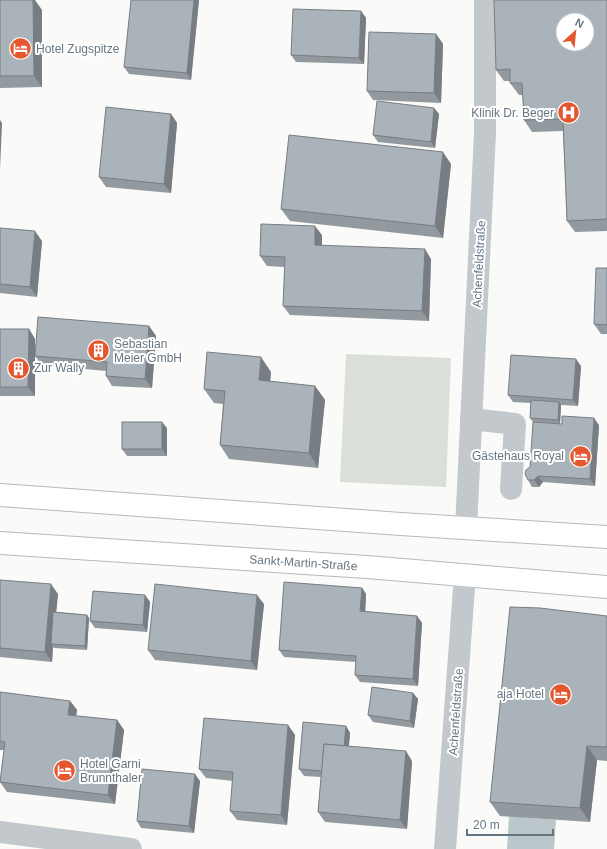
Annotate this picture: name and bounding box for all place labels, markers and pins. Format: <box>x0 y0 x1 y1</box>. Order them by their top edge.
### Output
hotel icon: Hotel Zugspitze <box>8 36 34 62</box>
place label: Hotel Zugspitze <box>36 42 120 56</box>
hospital icon: Klinik Dr. Beger <box>556 100 582 126</box>
place label: Klinik Dr. Beger <box>471 106 554 120</box>
place label: Sebastian Meier GmbH <box>114 337 182 365</box>
building icon: Sebastian Meier GmbH <box>86 338 112 364</box>
building icon: Zur Wally <box>5 355 31 381</box>
place label: Zur Wally <box>34 361 84 375</box>
hotel icon: Gästehaus Royal <box>567 443 593 469</box>
place label: Gästehaus Royal <box>472 449 564 463</box>
hotel icon: aja Hotel <box>547 681 573 707</box>
place label: aja Hotel <box>497 687 544 701</box>
place label: Hotel Garni Brunnthaler <box>80 757 142 785</box>
hotel icon: Hotel Garni Brunnthaler <box>51 758 77 784</box>

